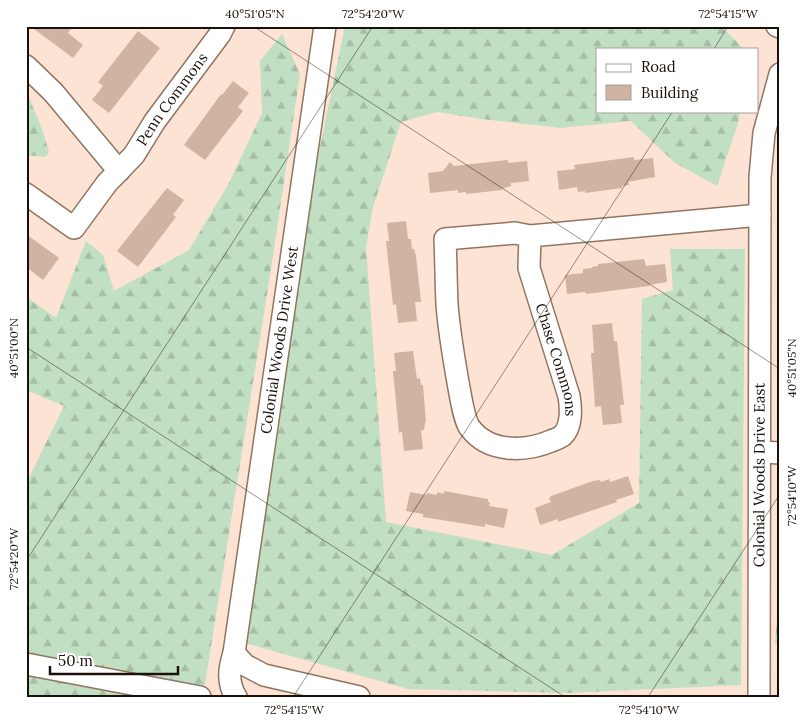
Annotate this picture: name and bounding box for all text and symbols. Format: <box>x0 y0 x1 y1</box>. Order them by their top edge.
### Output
text: 40°51'05"N <box>225 6 285 21</box>
text: 72°54'20"W <box>342 6 405 21</box>
text: 72°54'15"W <box>698 6 759 21</box>
legend <box>596 48 758 112</box>
street label: Penn Commons <box>132 49 212 149</box>
text: Road <box>641 57 676 76</box>
text: Building <box>641 83 699 102</box>
street label: Colonial Woods Drive West <box>256 244 302 435</box>
street label: Chase Commons <box>532 301 580 417</box>
text: 40°51'00"N <box>6 318 21 378</box>
text: 40°51'05"N <box>784 338 799 398</box>
street label: Colonial Woods Drive East <box>749 383 769 567</box>
text: 72°54'10"W <box>784 465 799 526</box>
text: 72°54'20"W <box>6 527 21 590</box>
scale bar <box>50 643 178 675</box>
text: 50 m <box>58 651 93 670</box>
text: 72°54'15"W <box>264 702 325 717</box>
text: 72°54'10"W <box>619 702 680 717</box>

